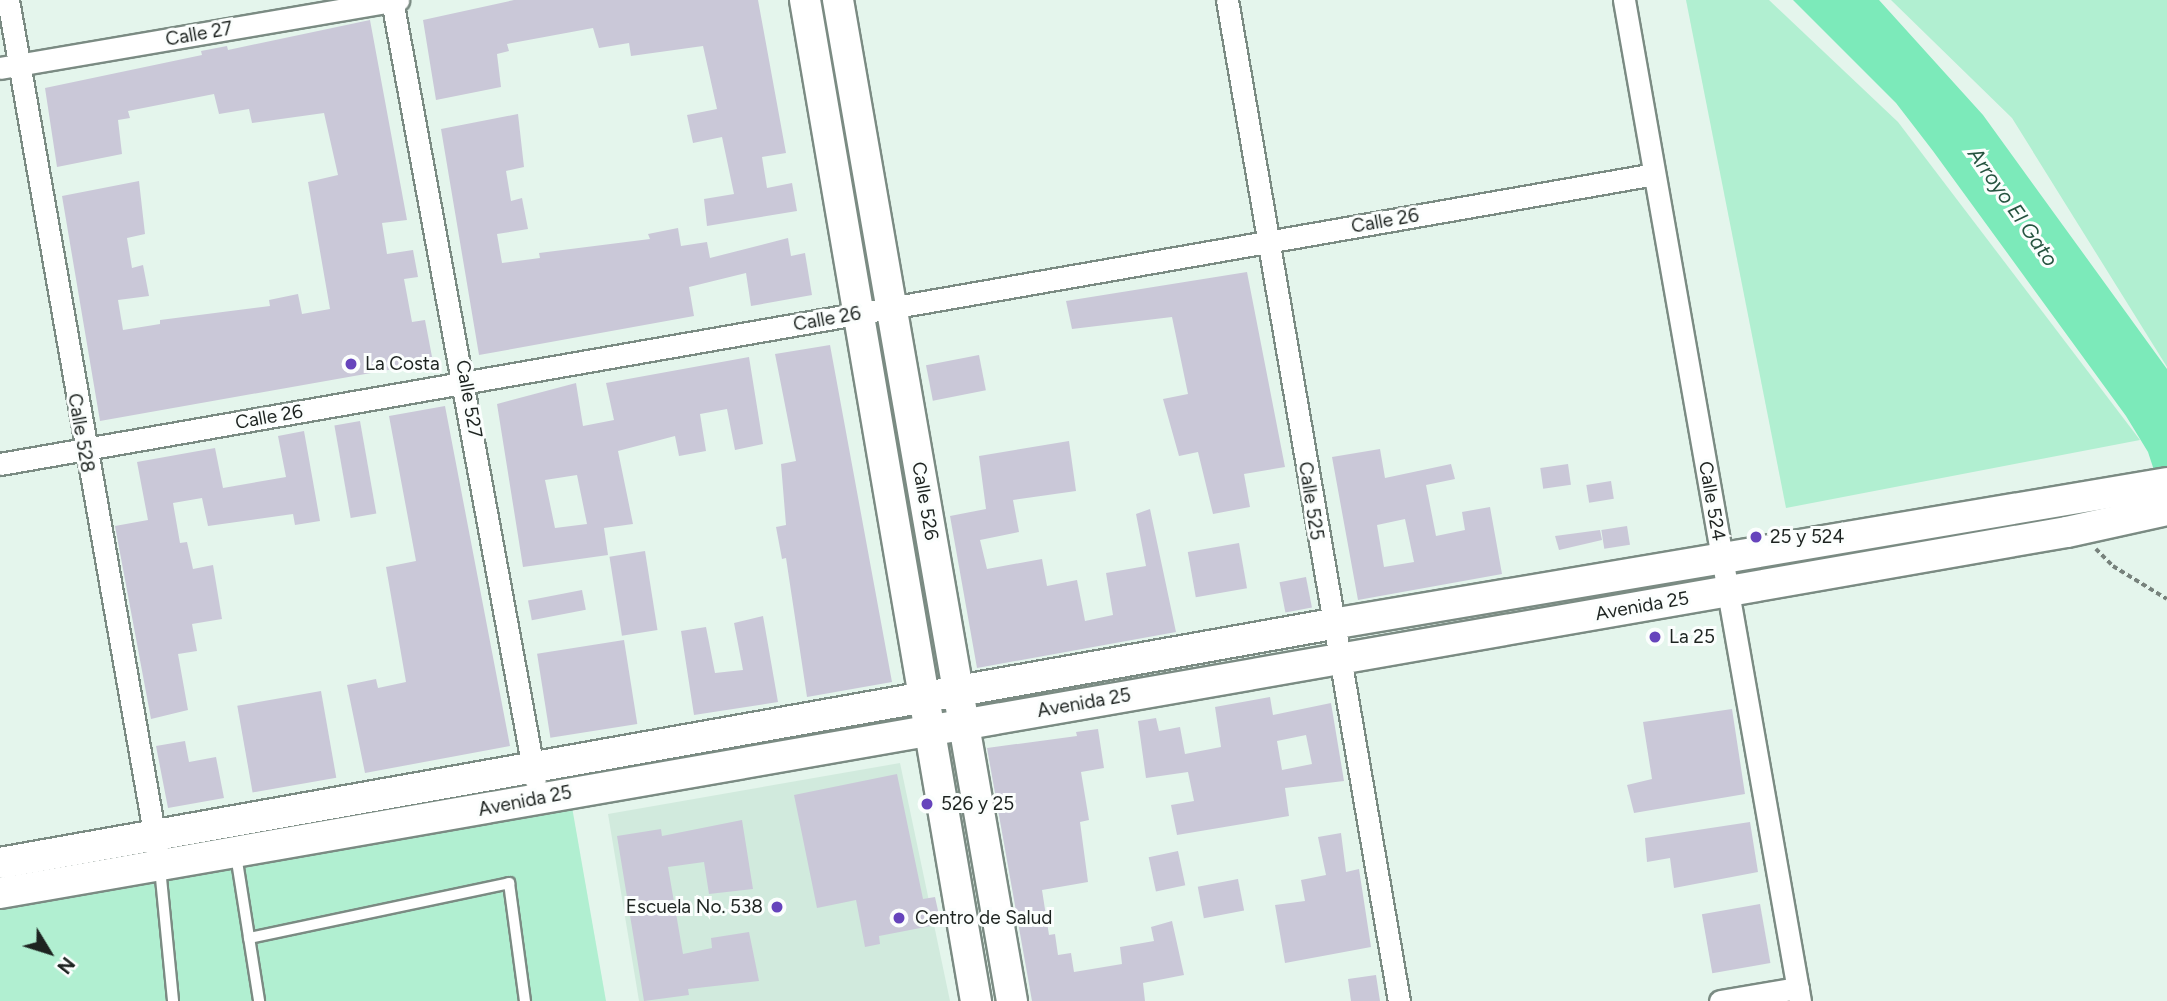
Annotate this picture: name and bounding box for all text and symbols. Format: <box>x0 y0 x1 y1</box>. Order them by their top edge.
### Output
street label: Calle 27 <box>164 17 234 51</box>
water label: Arroyo El Gato <box>1963 143 2063 271</box>
street label: Calle 26 <box>1349 204 1421 238</box>
street label: Calle 26 <box>791 302 863 336</box>
place label: La Costa <box>365 353 440 375</box>
marker: La Costa <box>343 356 359 372</box>
street label: Calle 527 <box>451 358 487 440</box>
street label: Calle 528 <box>63 392 99 474</box>
street label: Calle 26 <box>233 400 305 434</box>
street label: Calle 526 <box>907 460 943 542</box>
street label: Calle 525 <box>1294 460 1328 542</box>
street label: Calle 524 <box>1694 460 1730 542</box>
place label: 25 y 524 <box>1770 526 1844 548</box>
marker: 25 y 524 <box>1748 529 1764 545</box>
street label: Avenida 25 <box>1593 587 1691 625</box>
place label: La 25 <box>1669 626 1715 648</box>
marker: La 25 <box>1647 629 1663 645</box>
street label: Avenida 25 <box>1035 684 1133 722</box>
street label: Avenida 25 <box>476 781 574 821</box>
place label: 526 y 25 <box>941 793 1014 815</box>
marker: 526 y 25 <box>919 796 935 812</box>
place label: Escuela No. 538 <box>626 896 763 918</box>
marker: Escuela No. 538 <box>769 899 785 915</box>
place label: Centro de Salud <box>915 907 1052 929</box>
marker: Centro de Salud <box>889 908 909 928</box>
north arrow <box>14 917 84 987</box>
text: N <box>52 952 80 978</box>

